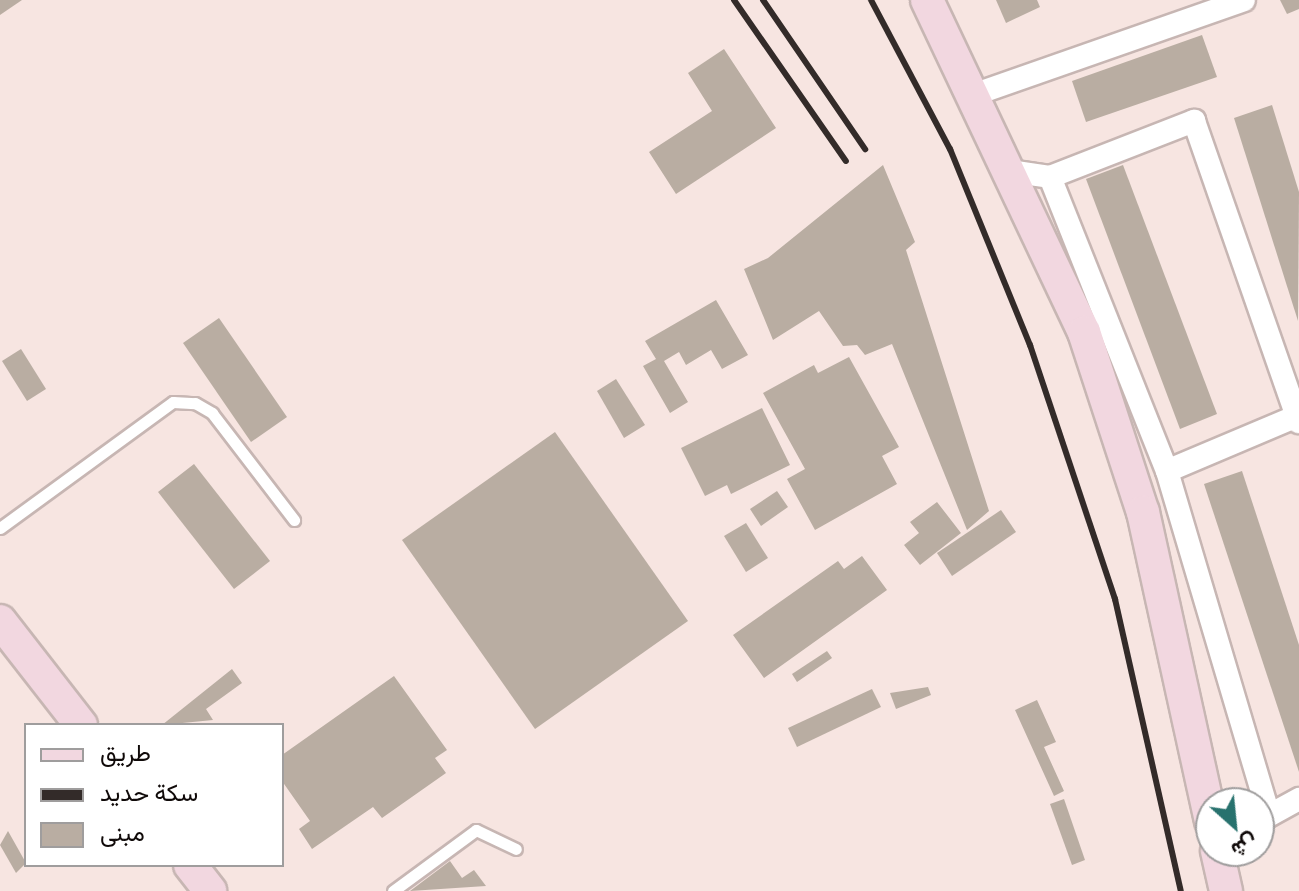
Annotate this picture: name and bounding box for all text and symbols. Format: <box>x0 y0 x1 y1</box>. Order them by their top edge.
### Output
legend <box>24 723 284 867</box>
text: طريق <box>100 739 151 766</box>
text: سكة حديد <box>100 779 198 806</box>
north arrow <box>1195 787 1275 867</box>
text: مبنى <box>100 819 145 846</box>
text: ش <box>1228 830 1263 864</box>

